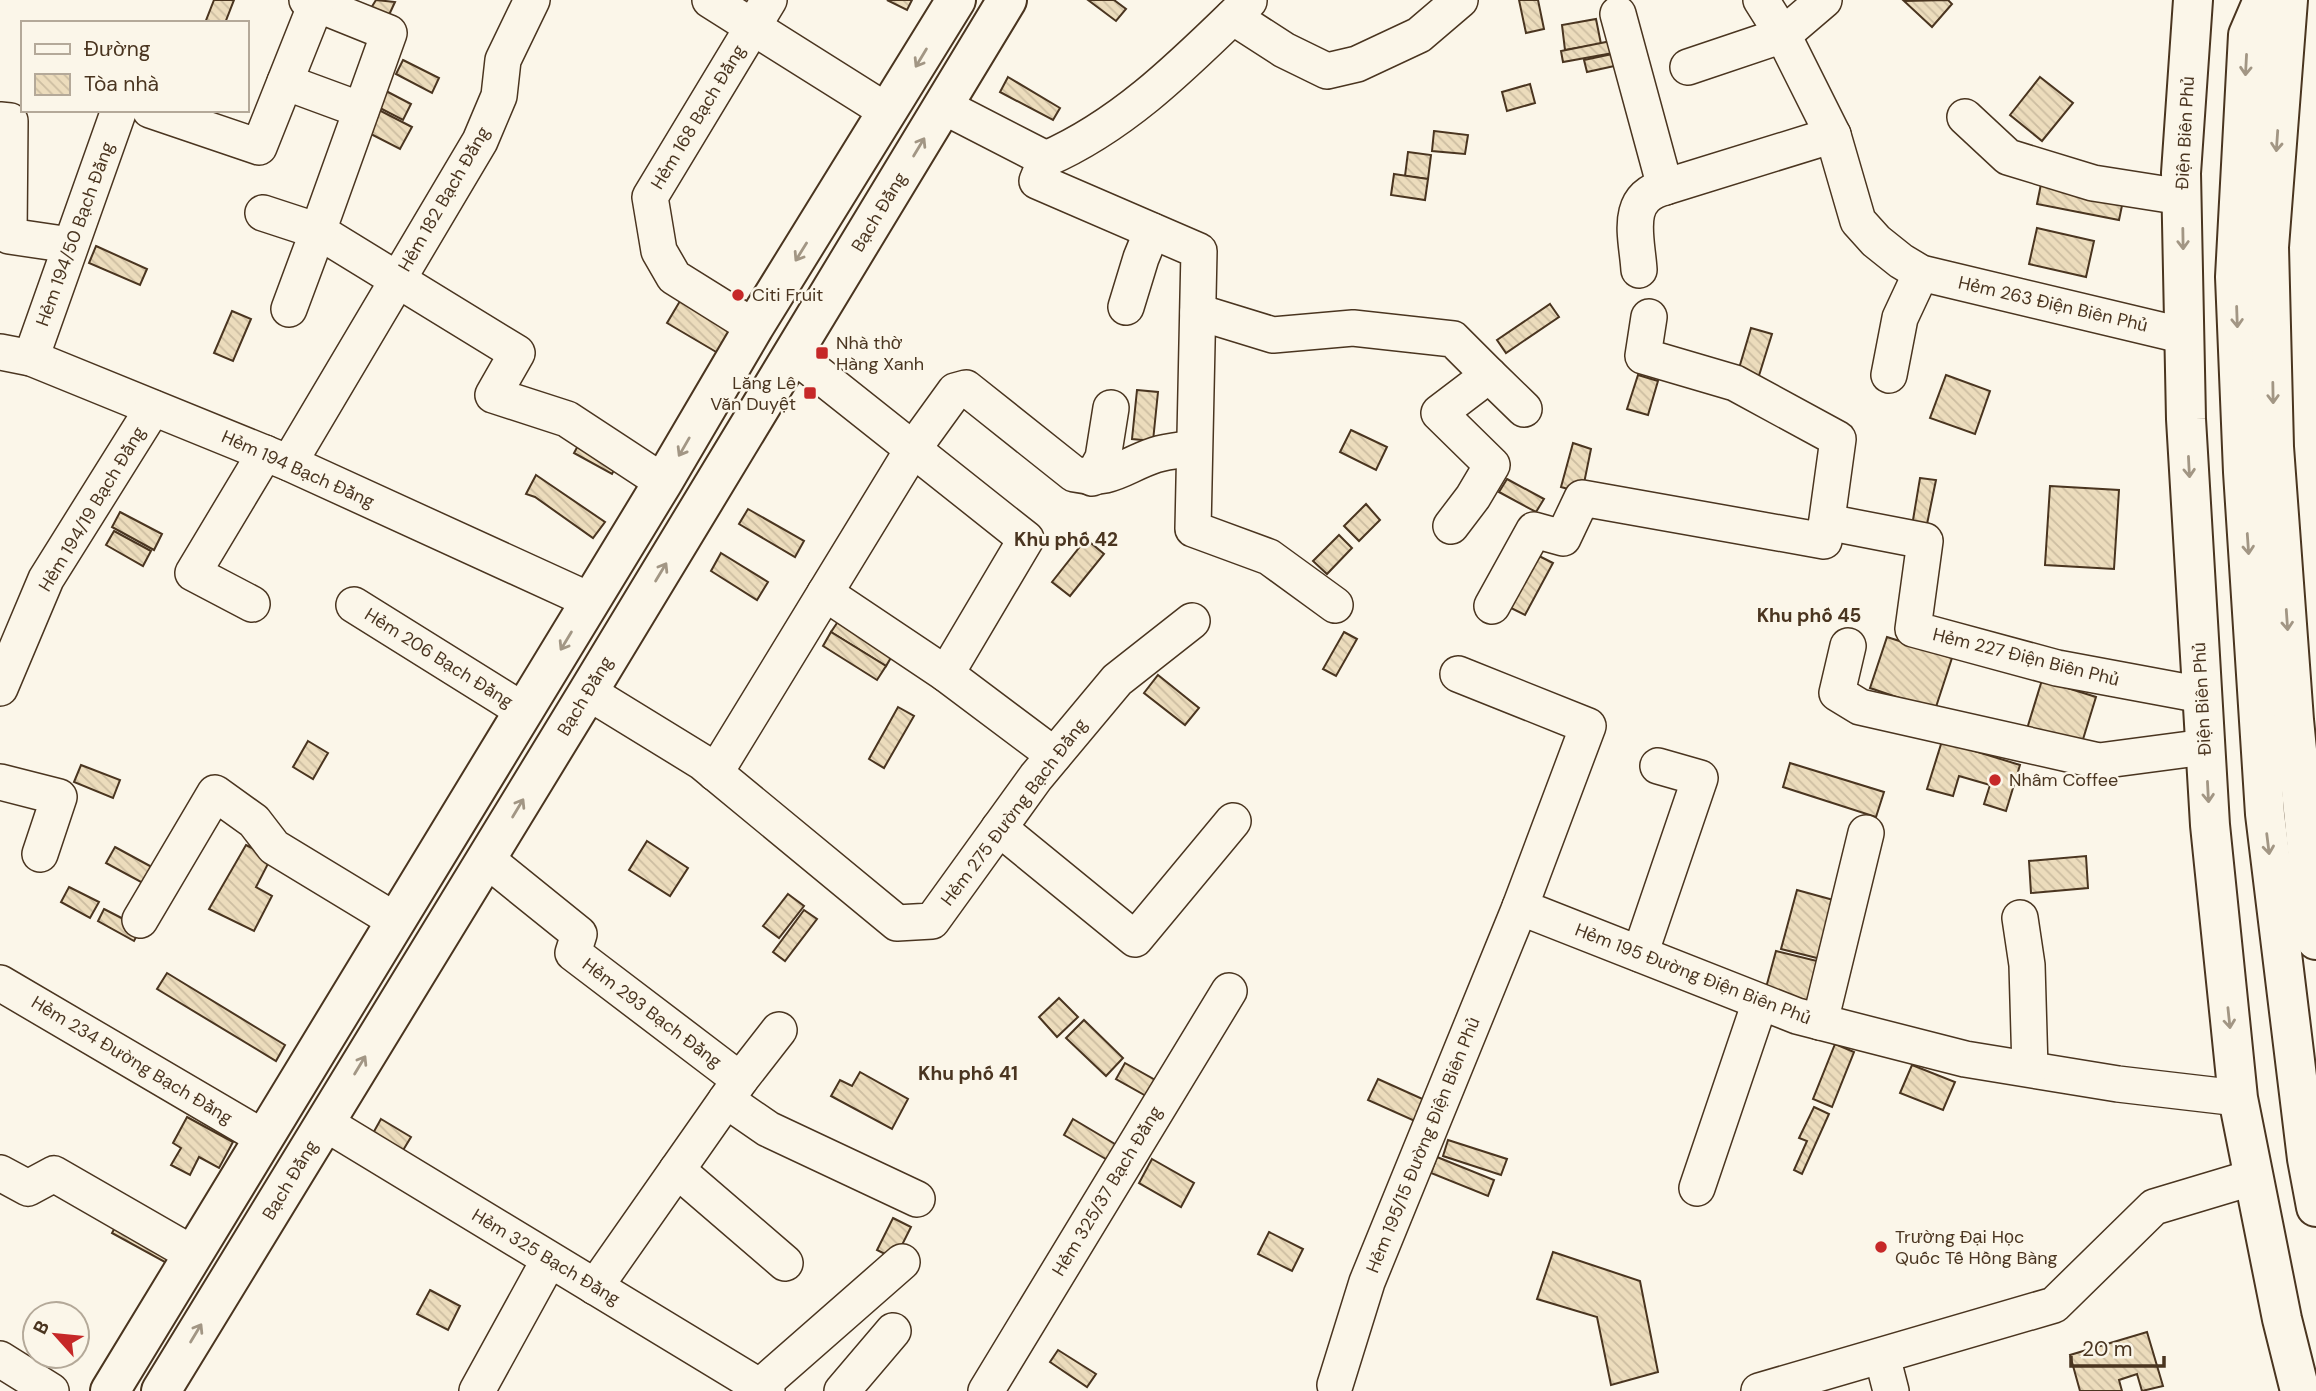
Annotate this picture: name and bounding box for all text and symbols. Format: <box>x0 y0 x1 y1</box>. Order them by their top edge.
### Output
legend <box>21 21 248 112</box>
text: Đường <box>84 35 151 63</box>
street label: Hẻm 168 Bạch Đằng <box>645 40 751 194</box>
one-way arrow <box>914 48 928 68</box>
one-way arrow <box>2239 53 2252 76</box>
text: Tòa nhà <box>84 70 159 98</box>
street label: Điện Biên Phủ <box>2170 76 2200 190</box>
street label: Hẻm 182 Bạch Đằng <box>393 122 495 276</box>
one-way arrow <box>2270 129 2283 152</box>
one-way arrow <box>912 137 926 157</box>
street label: Hẻm 194/50 Bạch Đằng <box>30 138 120 330</box>
street label: Bạch Đằng <box>846 168 912 256</box>
one-way arrow <box>2176 228 2190 251</box>
one-way arrow <box>794 241 808 261</box>
street label: Hẻm 263 Điện Biên Phủ <box>1956 271 2150 337</box>
place label: Citi Fruit <box>752 283 823 307</box>
marker: Citi Fruit <box>730 287 746 303</box>
one-way arrow <box>2230 305 2243 328</box>
place label: Nhà thờ Hàng Xanh <box>836 331 924 376</box>
marker: Nhà thờ Hàng Xanh <box>814 345 830 361</box>
place label: Lăng Lê Văn Duyệt <box>710 371 796 416</box>
one-way arrow <box>2266 381 2280 404</box>
marker: Lăng Lê Văn Duyệt <box>802 385 818 401</box>
street label: Hẻm 194/19 Bạch Đằng <box>33 422 151 596</box>
street label: Hẻm 194 Bạch Đằng <box>218 424 378 514</box>
one-way arrow <box>677 436 691 456</box>
one-way arrow <box>2183 455 2196 477</box>
district label: Khu phố 42 <box>1014 527 1118 552</box>
one-way arrow <box>2241 532 2254 555</box>
one-way arrow <box>654 562 668 582</box>
street label: Hẻm 206 Bạch Đằng <box>360 603 518 713</box>
district label: Khu phố 45 <box>1757 603 1861 628</box>
one-way arrow <box>2281 608 2294 631</box>
street label: Hẻm 227 Điện Biên Phủ <box>1930 622 2122 692</box>
one-way arrow <box>559 631 573 651</box>
street label: Điện Biên Phủ <box>2187 642 2217 756</box>
street label: Bạch Đằng <box>552 652 618 740</box>
street label: Hẻm 275 Đường Bạch Đằng <box>935 713 1093 911</box>
place label: Nhâm Coffee <box>2009 768 2118 792</box>
marker: Nhâm Coffee <box>1987 772 2003 788</box>
one-way arrow <box>2201 780 2214 803</box>
one-way arrow <box>511 798 525 818</box>
one-way arrow <box>2262 832 2275 855</box>
street label: Hẻm 195 Đường Điện Biên Phủ <box>1571 918 1815 1030</box>
street label: Hẻm 293 Bạch Đằng <box>577 953 727 1073</box>
street label: Hẻm 234 Đường Bạch Đằng <box>27 990 237 1130</box>
one-way arrow <box>2223 1006 2236 1029</box>
street label: Hẻm 195/15 Đường Điện Biên Phủ <box>1361 1013 1485 1277</box>
one-way arrow <box>354 1055 368 1075</box>
district label: Khu phố 41 <box>918 1061 1018 1086</box>
street label: Hẻm 325/37 Bạch Đằng <box>1047 1101 1167 1281</box>
street label: Bạch Đằng <box>257 1136 323 1224</box>
street label: Hẻm 325 Bạch Đằng <box>467 1203 625 1311</box>
place label: Trường Đại Học Quốc Tế Hồng Bàng <box>1895 1225 2058 1270</box>
marker: Trường Đại Học Quốc Tế Hồng Bàng <box>1873 1239 1889 1255</box>
north arrow <box>21 1300 91 1370</box>
text: B <box>27 1316 55 1339</box>
one-way arrow <box>190 1323 204 1343</box>
scale bar <box>2071 1324 2164 1368</box>
text: 20 m <box>2082 1335 2133 1363</box>

